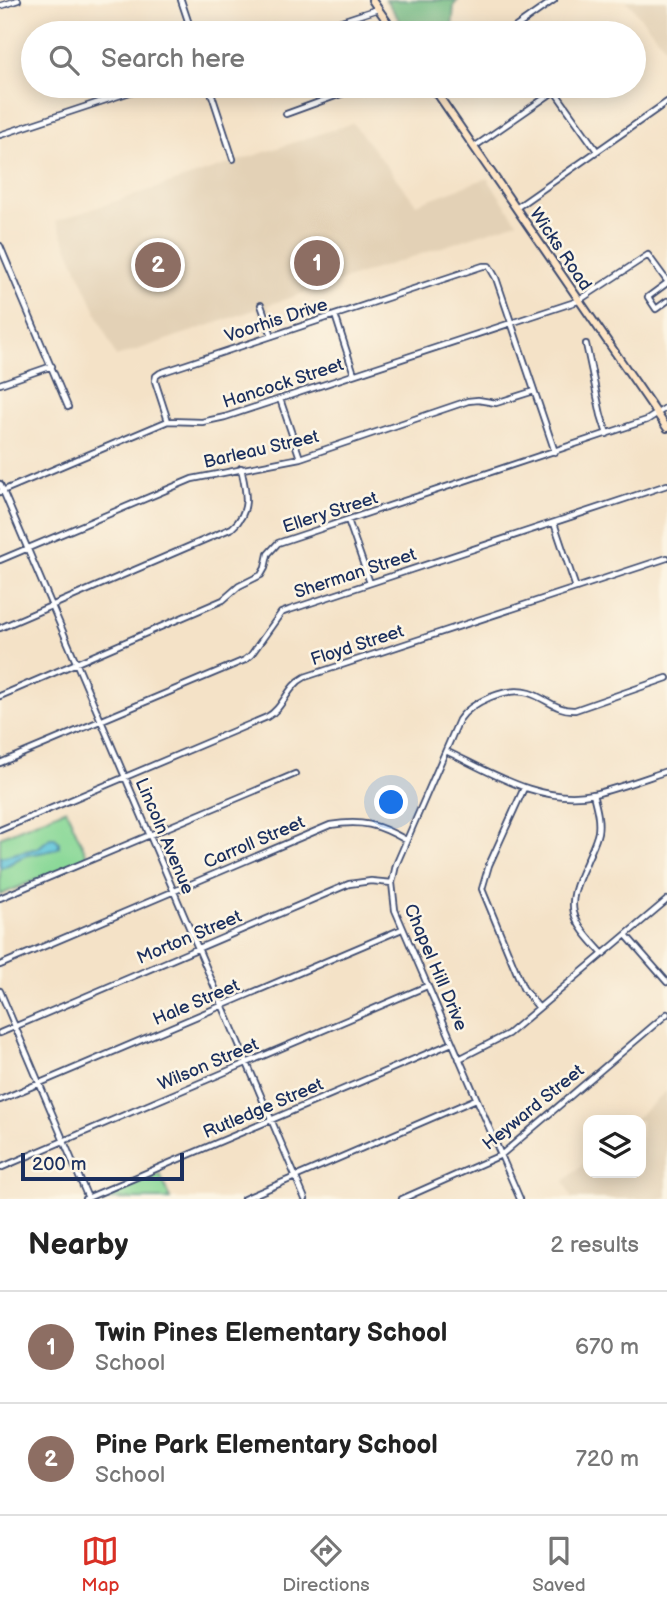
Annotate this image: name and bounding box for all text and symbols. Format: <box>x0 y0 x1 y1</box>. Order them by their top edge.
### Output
search box <box>21 21 646 98</box>
icon: search <box>45 41 83 79</box>
text: Search here <box>101 44 245 75</box>
street label: Wicks Road <box>525 204 596 295</box>
pin: 1 <box>294 237 340 289</box>
pin: 2 <box>135 239 181 291</box>
street label: Voorhis Drive <box>222 294 331 347</box>
street label: Hancock Street <box>220 354 347 413</box>
street label: Barleau Street <box>201 426 321 473</box>
street label: Ellery Street <box>280 487 381 538</box>
street label: Sherman Street <box>291 544 419 603</box>
street label: Floyd Street <box>308 620 407 670</box>
street label: Lincoln Avenue <box>131 775 199 898</box>
your location <box>374 785 408 819</box>
street label: Carroll Street <box>200 812 308 873</box>
street label: Chapel Hill Drive <box>399 901 472 1034</box>
street label: Morton Street <box>134 906 245 969</box>
street label: Hale Street <box>150 975 243 1030</box>
street label: Wilson Street <box>155 1034 262 1095</box>
street label: Heyward Street <box>478 1060 589 1155</box>
street label: Rutledge Street <box>200 1074 327 1143</box>
map controls <box>583 1115 646 1178</box>
button: layers <box>583 1115 646 1178</box>
scale bar <box>21 1150 184 1182</box>
text: 200 m <box>32 1153 86 1176</box>
text: Nearby <box>28 1227 128 1263</box>
text: 2 results <box>550 1231 639 1259</box>
text: Twin Pines Elementary School <box>95 1318 447 1349</box>
text: 1 <box>46 1333 56 1361</box>
text: 670 m <box>575 1333 639 1361</box>
text: School <box>95 1349 165 1377</box>
text: Pine Park Elementary School <box>95 1430 438 1461</box>
text: 2 <box>44 1445 58 1473</box>
text: 720 m <box>575 1445 639 1473</box>
text: School <box>95 1461 165 1489</box>
tab: Map <box>81 1532 120 1597</box>
tab: Directions <box>282 1532 370 1597</box>
tab: Saved <box>532 1532 586 1597</box>

